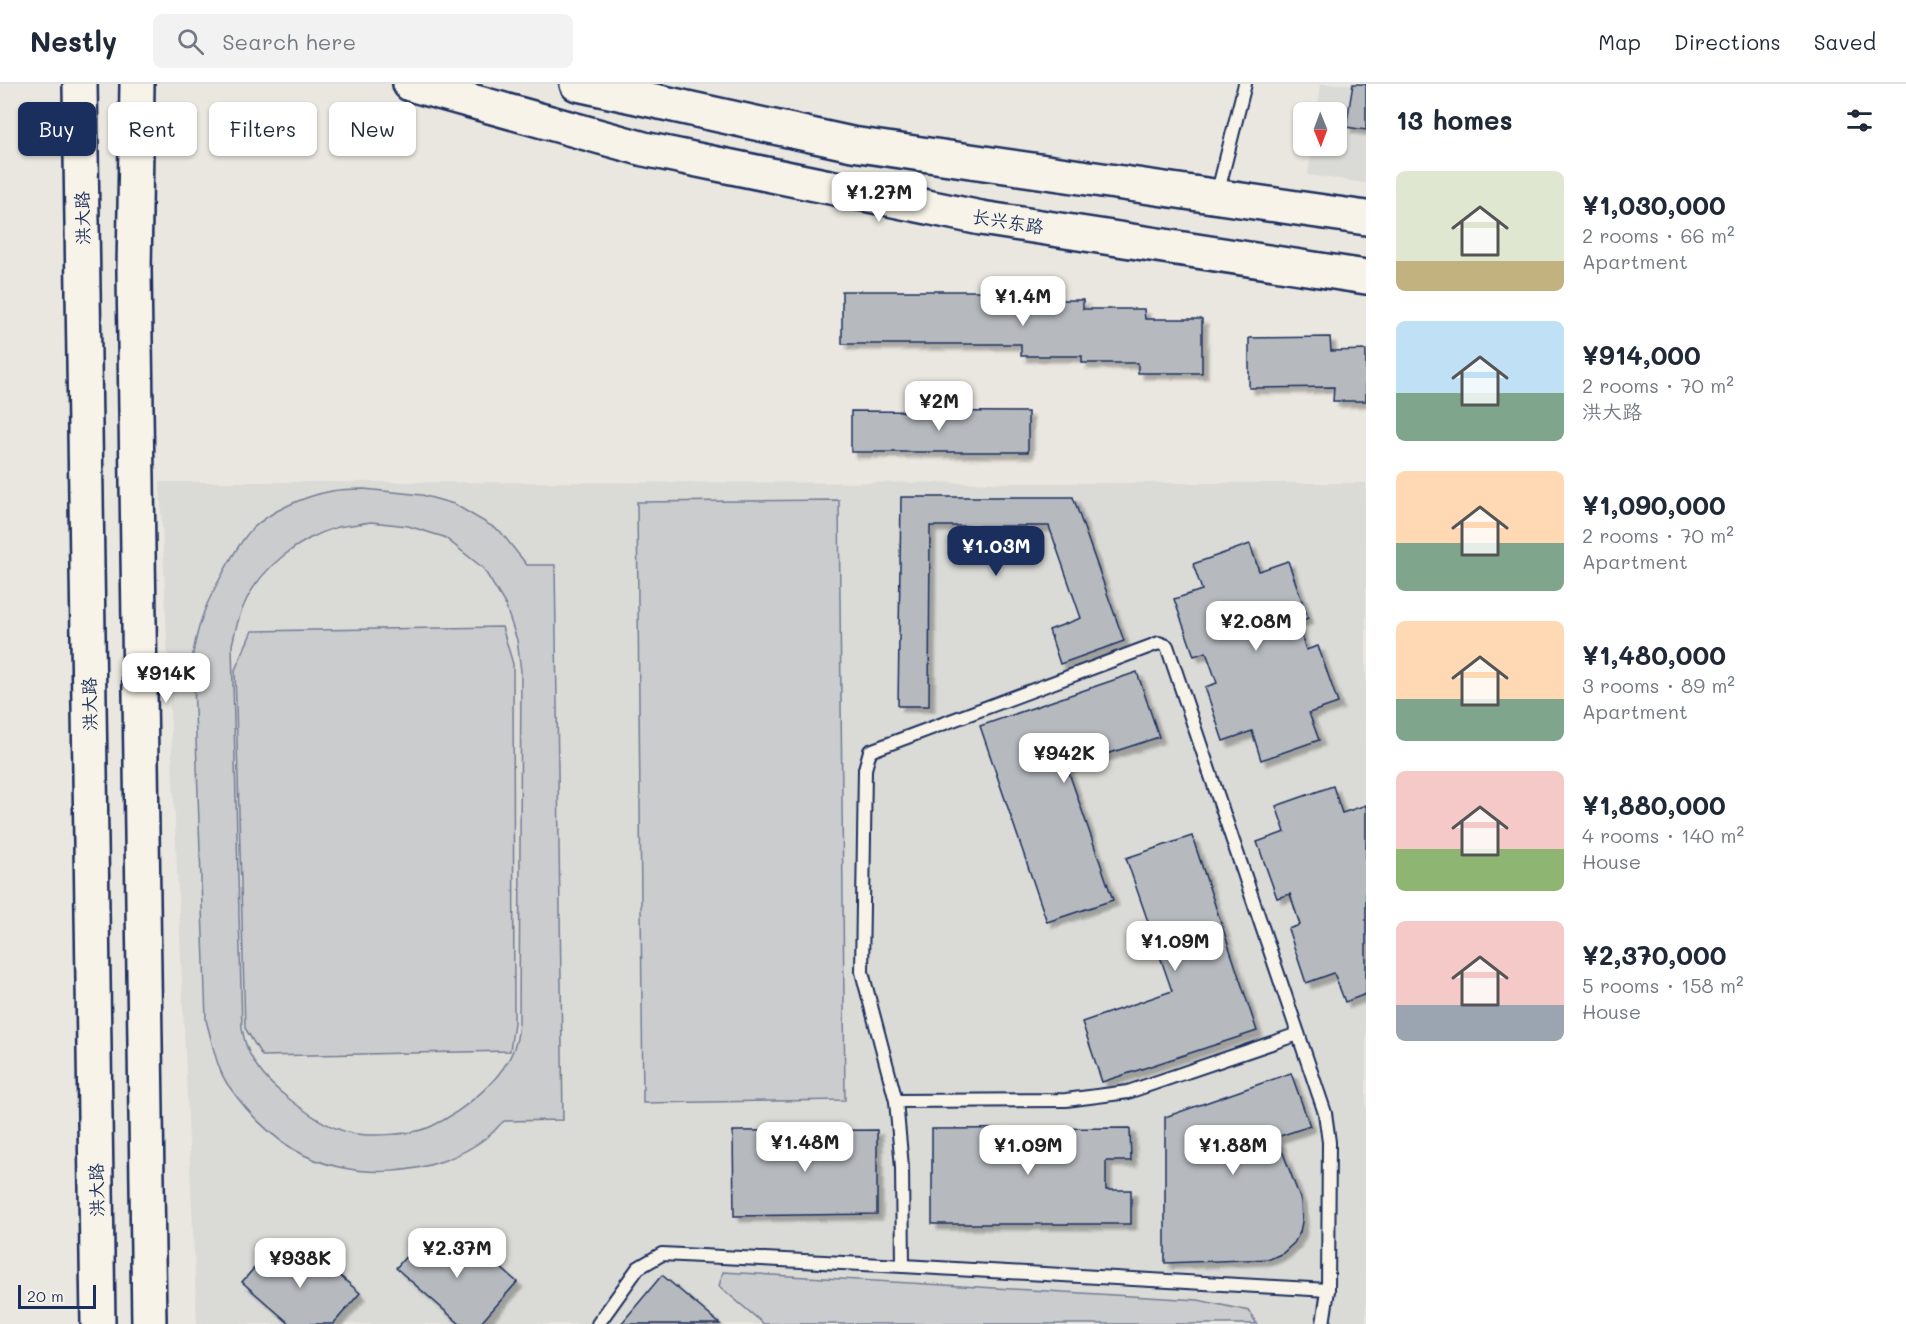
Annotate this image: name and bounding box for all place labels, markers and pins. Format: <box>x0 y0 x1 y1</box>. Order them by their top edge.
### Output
pin: ¥1.27M <box>830 172 928 223</box>
pin: ¥1.4M <box>981 276 1065 327</box>
pin: ¥2M <box>910 381 968 432</box>
pin: ¥1.03M <box>947 526 1045 577</box>
pin: ¥2.08M <box>1207 601 1305 652</box>
pin: ¥914K <box>124 653 208 704</box>
pin: ¥942K <box>1022 733 1106 784</box>
pin: ¥1.09M <box>1126 921 1224 972</box>
pin: ¥1.48M <box>756 1122 854 1173</box>
pin: ¥1.09M <box>979 1125 1077 1176</box>
pin: ¥1.88M <box>1184 1125 1282 1176</box>
pin: ¥2.37M <box>408 1228 506 1279</box>
pin: ¥938K <box>258 1238 342 1289</box>

